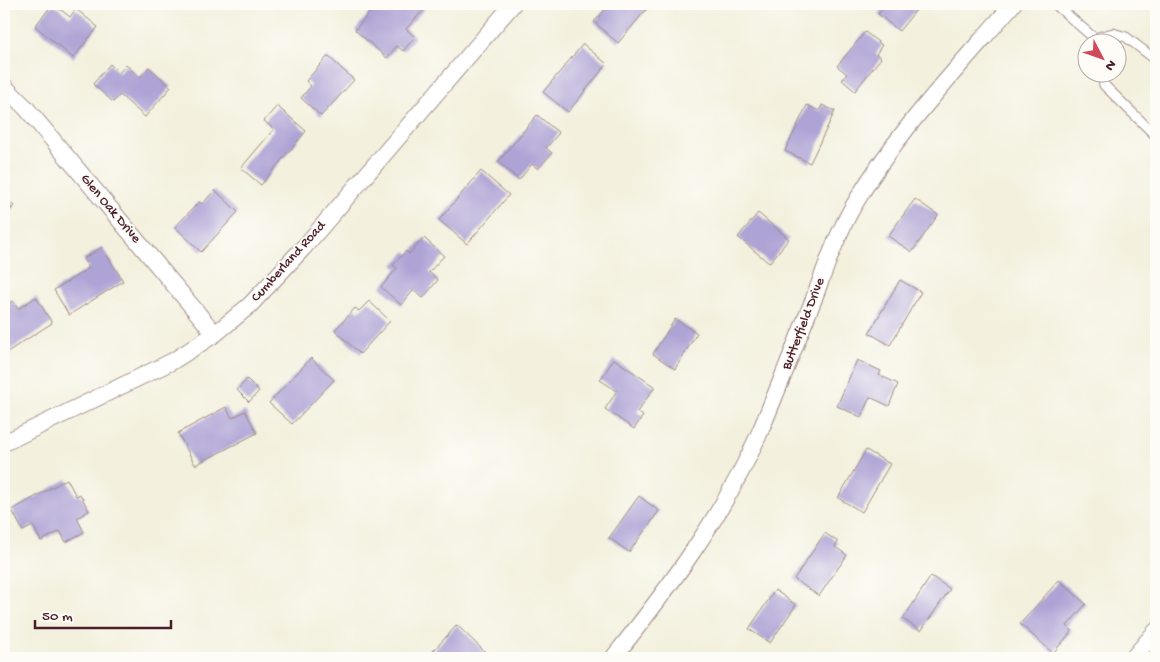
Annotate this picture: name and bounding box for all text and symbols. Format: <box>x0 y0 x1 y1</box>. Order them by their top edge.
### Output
north arrow <box>1078 32 1128 82</box>
text: N <box>1101 56 1119 74</box>
street label: Glen Oak Drive <box>76 171 144 248</box>
street label: Cumberland Road <box>248 217 331 306</box>
street label: Butterfield Drive <box>778 275 830 373</box>
scale bar <box>35 597 171 629</box>
text: 50 m <box>42 608 73 626</box>

